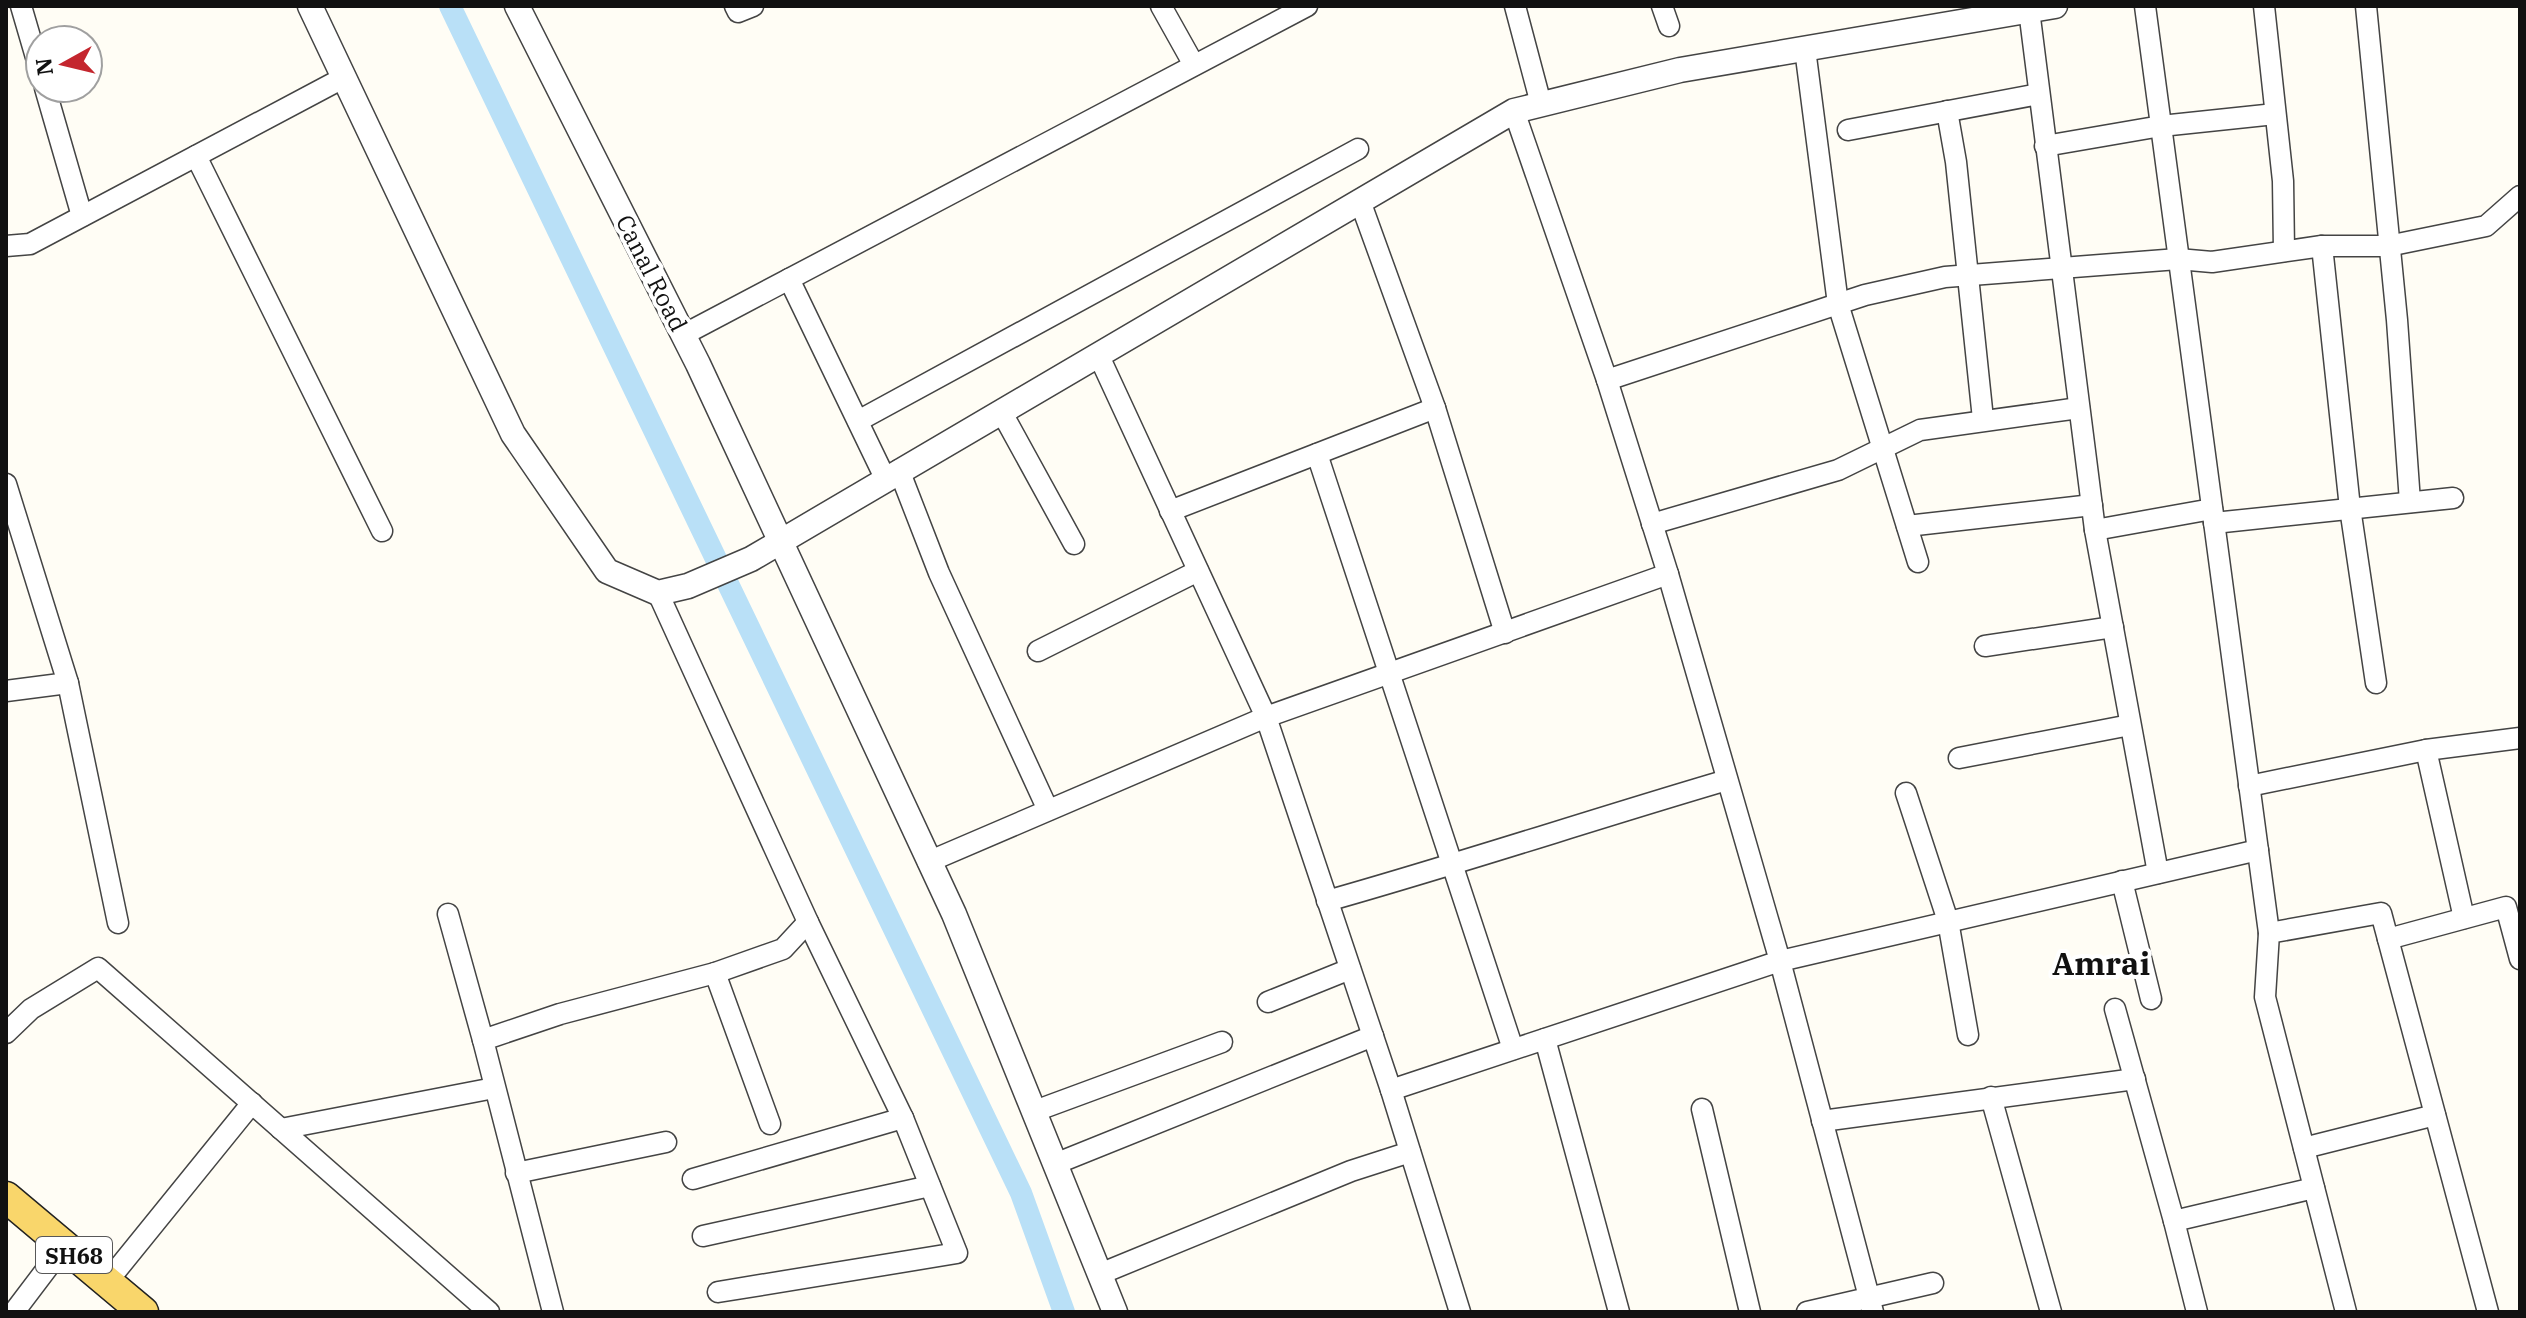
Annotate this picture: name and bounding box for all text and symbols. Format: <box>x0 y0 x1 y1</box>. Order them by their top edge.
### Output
north arrow <box>24 24 104 104</box>
text: N <box>28 56 59 77</box>
street label: Canal Road <box>609 209 695 337</box>
district label: Amrai <box>2052 942 2150 984</box>
road number: SH68 <box>36 1237 112 1273</box>

